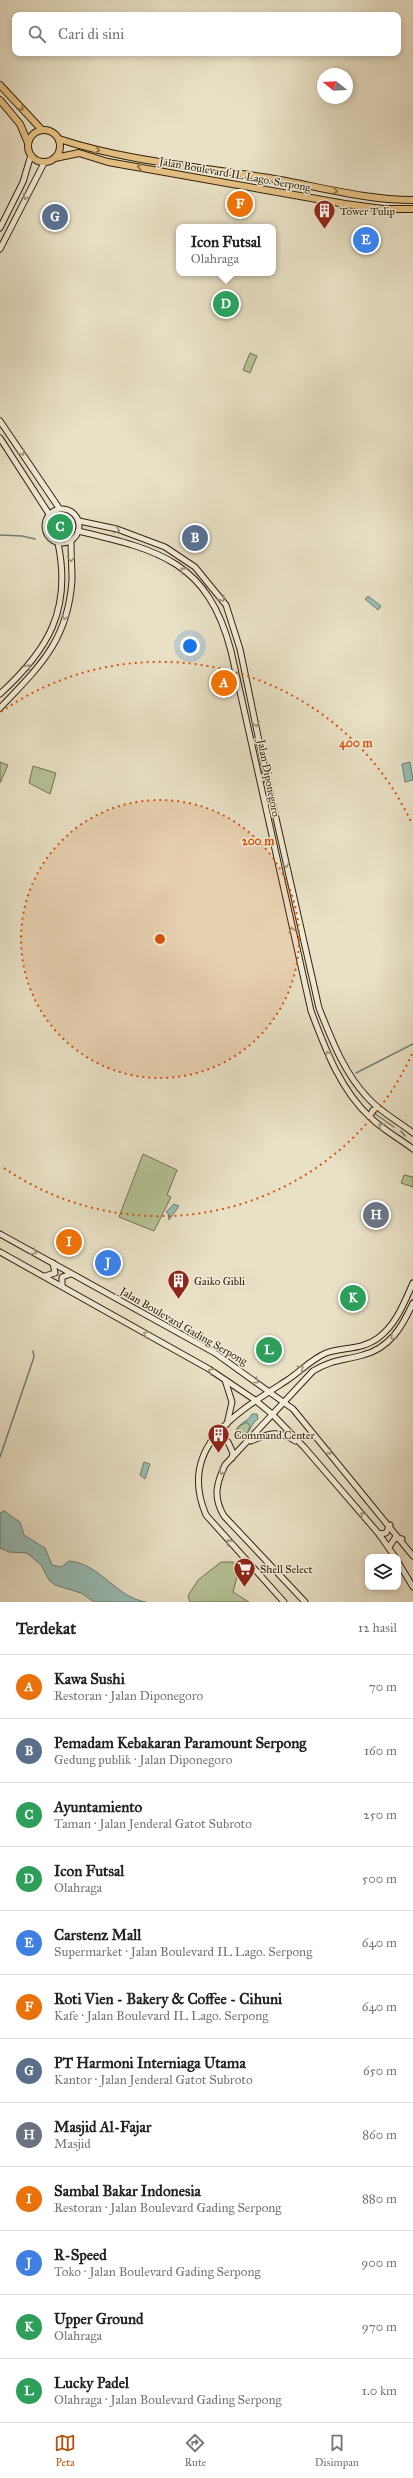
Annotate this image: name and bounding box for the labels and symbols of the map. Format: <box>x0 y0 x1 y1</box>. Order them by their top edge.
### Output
north arrow <box>317 68 353 104</box>
one-way arrow <box>17 103 24 110</box>
one-way arrow <box>94 145 100 154</box>
street label: Jalan Boulevard IL Lago. Serpong <box>157 155 312 195</box>
one-way arrow <box>136 164 143 172</box>
one-way arrow <box>332 186 338 195</box>
pin: F <box>227 189 253 219</box>
one-way arrow <box>23 193 31 200</box>
building icon: Tower Tulip <box>311 198 337 231</box>
pin: G <box>42 202 68 232</box>
place label: Tower Tulip <box>340 205 396 218</box>
pin: E <box>353 225 379 255</box>
pin: D <box>213 289 239 319</box>
one-way arrow <box>17 449 25 456</box>
pin: C <box>47 512 73 542</box>
pin: B <box>182 523 208 553</box>
one-way arrow <box>113 525 120 533</box>
one-way arrow <box>67 556 75 562</box>
one-way arrow <box>180 567 187 574</box>
one-way arrow <box>217 595 224 602</box>
one-way arrow <box>61 613 70 620</box>
your location <box>180 636 200 656</box>
one-way arrow <box>23 664 30 672</box>
pin: A <box>211 668 237 698</box>
one-way arrow <box>251 721 259 727</box>
text: 400 m <box>339 736 374 751</box>
street label: Jalan Diponegoro <box>253 737 282 818</box>
text: 200 m <box>242 834 275 848</box>
one-way arrow <box>282 862 290 868</box>
one-way arrow <box>288 926 296 933</box>
centre of rings <box>153 932 167 946</box>
one-way arrow <box>326 1051 333 1058</box>
one-way arrow <box>379 1124 386 1131</box>
pin: H <box>363 1200 389 1230</box>
pin: I <box>56 1227 82 1257</box>
one-way arrow <box>30 1248 37 1255</box>
pin: J <box>95 1248 121 1278</box>
building icon: Gaiko Gibli <box>166 1268 192 1301</box>
place label: Gaiko Gibli <box>194 1275 245 1288</box>
pin: K <box>340 1283 366 1313</box>
street label: Jalan Boulevard Gading Serpong <box>116 1284 250 1370</box>
one-way arrow <box>143 1331 150 1338</box>
one-way arrow <box>390 1332 398 1340</box>
pin: L <box>256 1335 282 1365</box>
one-way arrow <box>296 1366 303 1373</box>
one-way arrow <box>208 1368 215 1375</box>
one-way arrow <box>251 1376 258 1383</box>
building icon: Command Center <box>205 1422 231 1455</box>
place label: Command Center <box>234 1429 316 1442</box>
one-way arrow <box>324 1447 331 1455</box>
one-way arrow <box>219 1468 227 1475</box>
one-way arrow <box>360 1512 367 1520</box>
one-way arrow <box>227 1540 234 1547</box>
supermarket icon: Shell Select <box>232 1556 258 1589</box>
place label: Shell Select <box>260 1563 312 1576</box>

